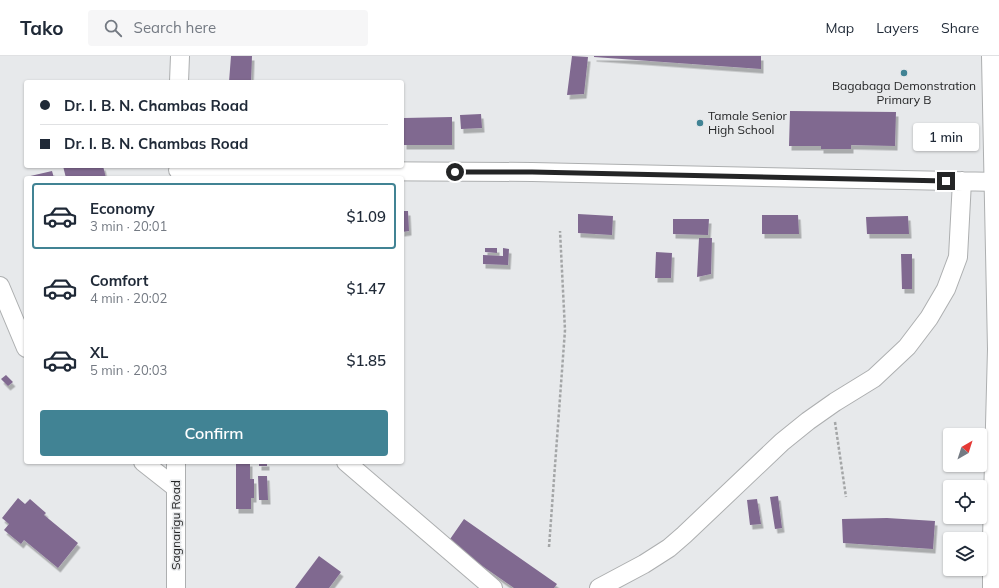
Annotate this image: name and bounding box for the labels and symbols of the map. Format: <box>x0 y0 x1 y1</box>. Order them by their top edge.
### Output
marker: Bagabaga Demonstration Primary B <box>899 68 909 78</box>
place label: Bagabaga Demonstration Primary B <box>832 78 976 107</box>
place label: Tamale Senior High School <box>708 108 788 137</box>
marker: Tamale Senior High School <box>695 118 705 128</box>
callout: 1 min <box>913 123 979 151</box>
route start <box>446 163 464 181</box>
route end <box>937 172 955 190</box>
north arrow <box>943 428 987 472</box>
street label: Sagnarigu Road <box>168 480 183 570</box>

